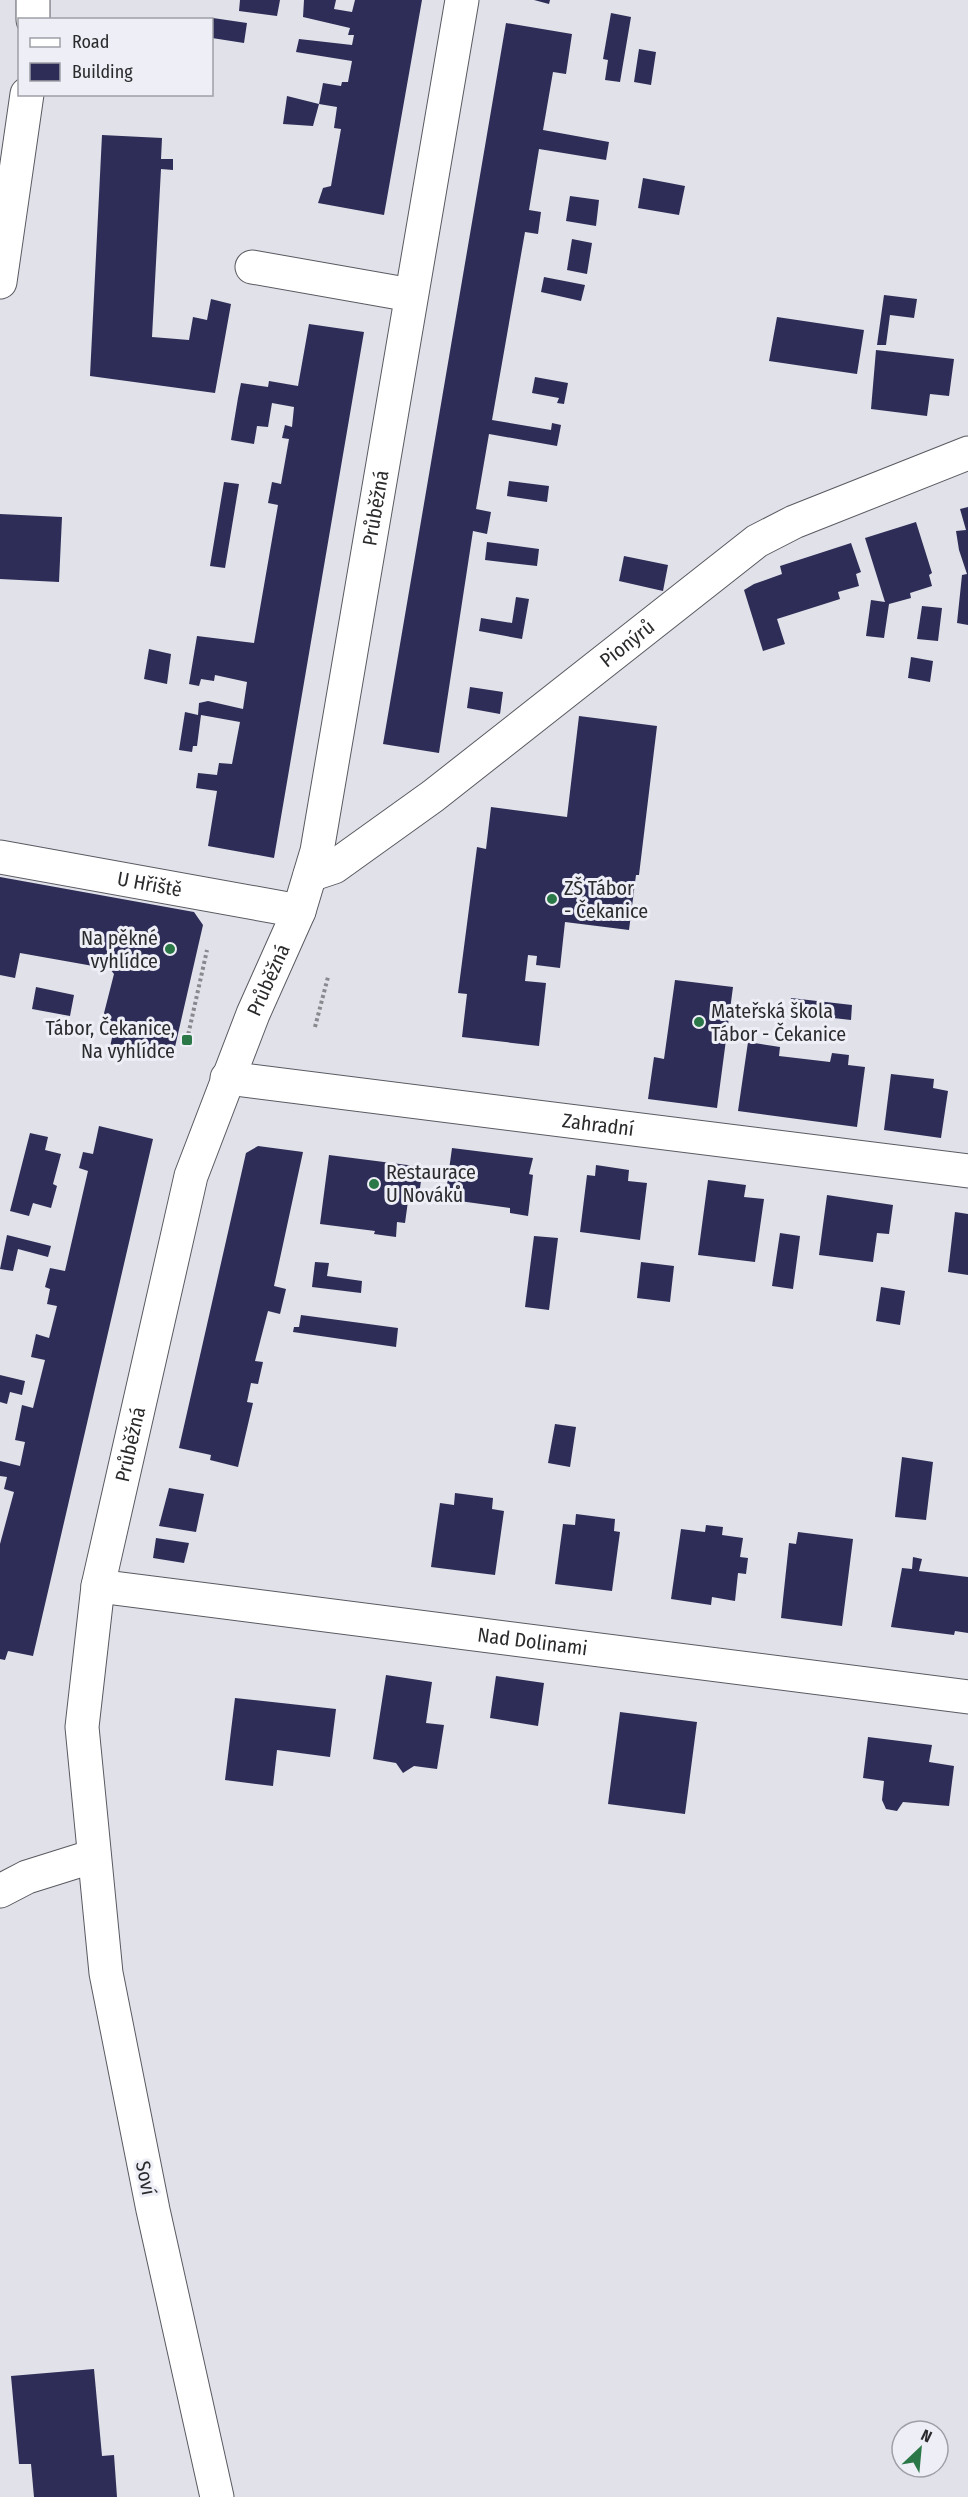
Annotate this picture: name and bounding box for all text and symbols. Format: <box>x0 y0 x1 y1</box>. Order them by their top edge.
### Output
legend <box>18 18 213 96</box>
text: Road <box>72 31 109 53</box>
text: Building <box>72 61 133 83</box>
street label: Průběžná <box>357 468 394 548</box>
street label: Pionýrů <box>595 614 659 672</box>
street label: U Hřiště <box>115 866 184 902</box>
place label: ZŠ Tábor - Čekanice <box>564 876 648 923</box>
marker: ZŠ Tábor - Čekanice <box>545 892 559 906</box>
place label: Na pěkné vyhlídce <box>81 926 158 973</box>
street label: Průběžná <box>242 940 295 1020</box>
marker: Na pěkné vyhlídce <box>163 942 177 956</box>
place label: Mateřská škola Tábor - Čekanice <box>711 999 846 1046</box>
marker: Mateřská škola Tábor - Čekanice <box>692 1015 706 1029</box>
place label: Tábor, Čekanice, Na vyhlídce <box>45 1016 175 1063</box>
marker: Tábor, Čekanice, Na vyhlídce <box>180 1033 194 1047</box>
street label: Zahradní <box>561 1108 635 1141</box>
place label: Restaurace U Nováků <box>386 1160 476 1207</box>
marker: Restaurace U Nováků <box>367 1177 381 1191</box>
street label: Průběžná <box>110 1405 150 1484</box>
street label: Nad Dolinami <box>476 1623 589 1660</box>
street label: Soví <box>131 2159 161 2197</box>
north arrow <box>890 2419 950 2479</box>
text: N <box>918 2425 935 2447</box>

